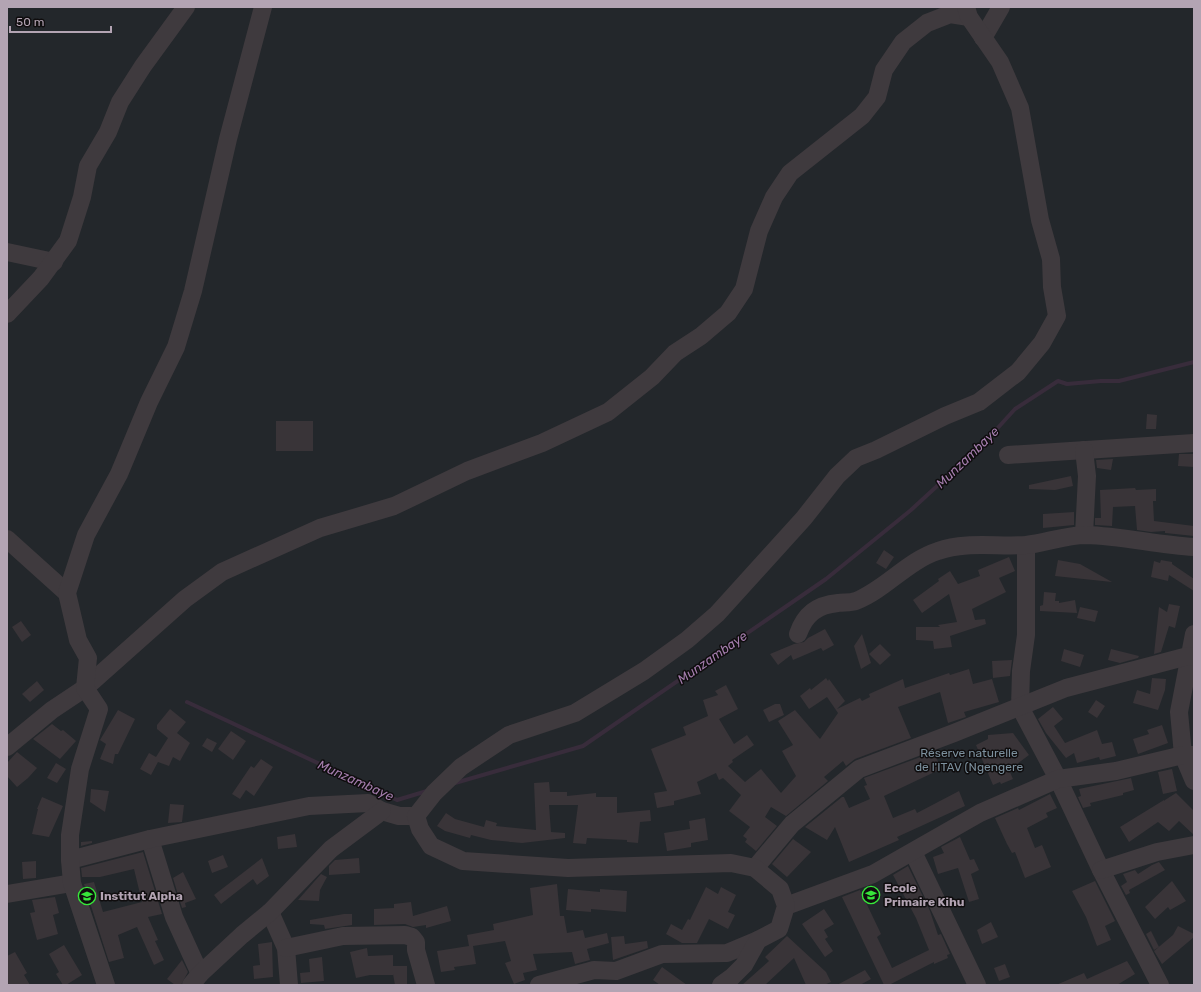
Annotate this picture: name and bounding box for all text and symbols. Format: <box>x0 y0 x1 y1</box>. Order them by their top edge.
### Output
scale bar <box>10 8 111 34</box>
text: 50 m <box>16 15 44 29</box>
water label: Munzambaye <box>933 424 1002 491</box>
water label: Munzambaye <box>675 628 750 687</box>
park label: Réserve naturelle de l'ITAV (Ngengere <box>915 746 1023 774</box>
water label: Munzambaye <box>316 757 396 804</box>
place label: Ecole Primaire Kihu <box>884 881 964 909</box>
school or university icon: Ecole Primaire Kihu <box>861 885 881 905</box>
school or university icon: Institut Alpha <box>77 886 97 906</box>
place label: Institut Alpha <box>100 889 183 903</box>

